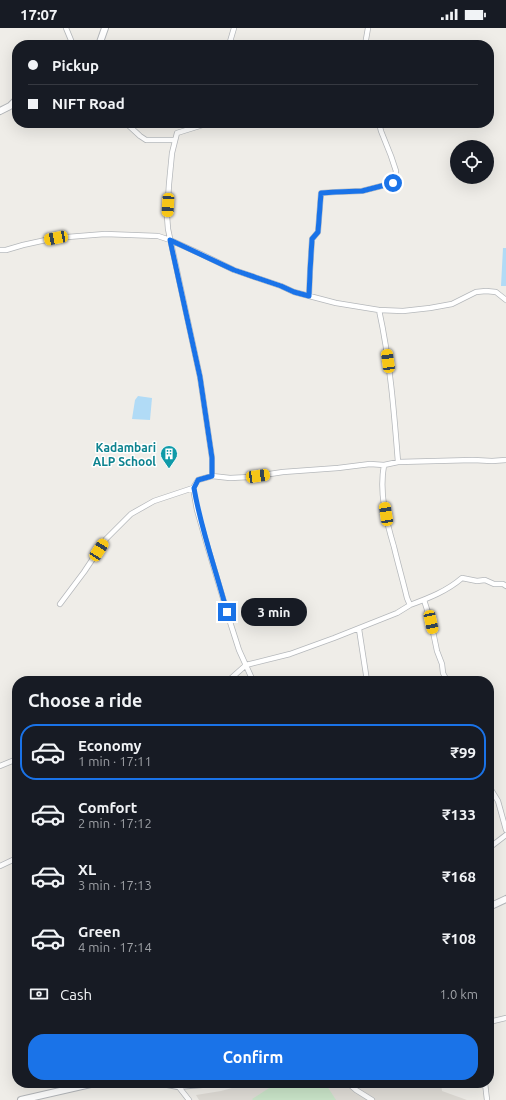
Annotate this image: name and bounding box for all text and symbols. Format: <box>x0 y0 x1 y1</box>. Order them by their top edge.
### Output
text: 17:07 <box>20 6 58 23</box>
text: Pickup <box>52 57 99 74</box>
text: NIFT Road <box>52 95 125 112</box>
map controls <box>450 140 494 184</box>
button: locate <box>450 140 494 184</box>
route start <box>384 174 402 192</box>
car <box>161 193 175 217</box>
car <box>43 230 69 246</box>
car <box>380 348 396 374</box>
place label: Kadambari ALP School <box>93 441 156 468</box>
building icon: Kadambari ALP School <box>159 444 179 469</box>
car <box>245 468 271 484</box>
car <box>378 501 394 527</box>
car <box>87 537 111 563</box>
callout: 3 min <box>241 598 307 626</box>
route end <box>218 603 236 621</box>
text: 3 min <box>258 605 290 619</box>
car <box>423 609 439 635</box>
text: Choose a ride <box>28 690 142 710</box>
icon: car <box>30 734 66 770</box>
text: Economy <box>78 737 142 754</box>
text: ₹99 <box>451 744 476 761</box>
text: 1 min · 17:11 <box>78 754 152 768</box>
icon: car <box>30 796 66 832</box>
text: Comfort <box>78 799 137 816</box>
text: ₹133 <box>442 806 476 823</box>
text: 2 min · 17:12 <box>78 816 152 830</box>
icon: car <box>30 858 66 894</box>
text: XL <box>78 861 96 878</box>
text: ₹168 <box>442 868 476 885</box>
text: 3 min · 17:13 <box>78 878 152 892</box>
icon: car <box>30 920 66 956</box>
text: Green <box>78 923 120 940</box>
text: ₹108 <box>442 930 476 947</box>
text: 4 min · 17:14 <box>78 940 152 954</box>
icon: cash <box>28 983 50 1005</box>
text: Cash <box>60 986 92 1003</box>
text: 1.0 km <box>439 987 478 1001</box>
button: Confirm <box>28 1034 478 1080</box>

